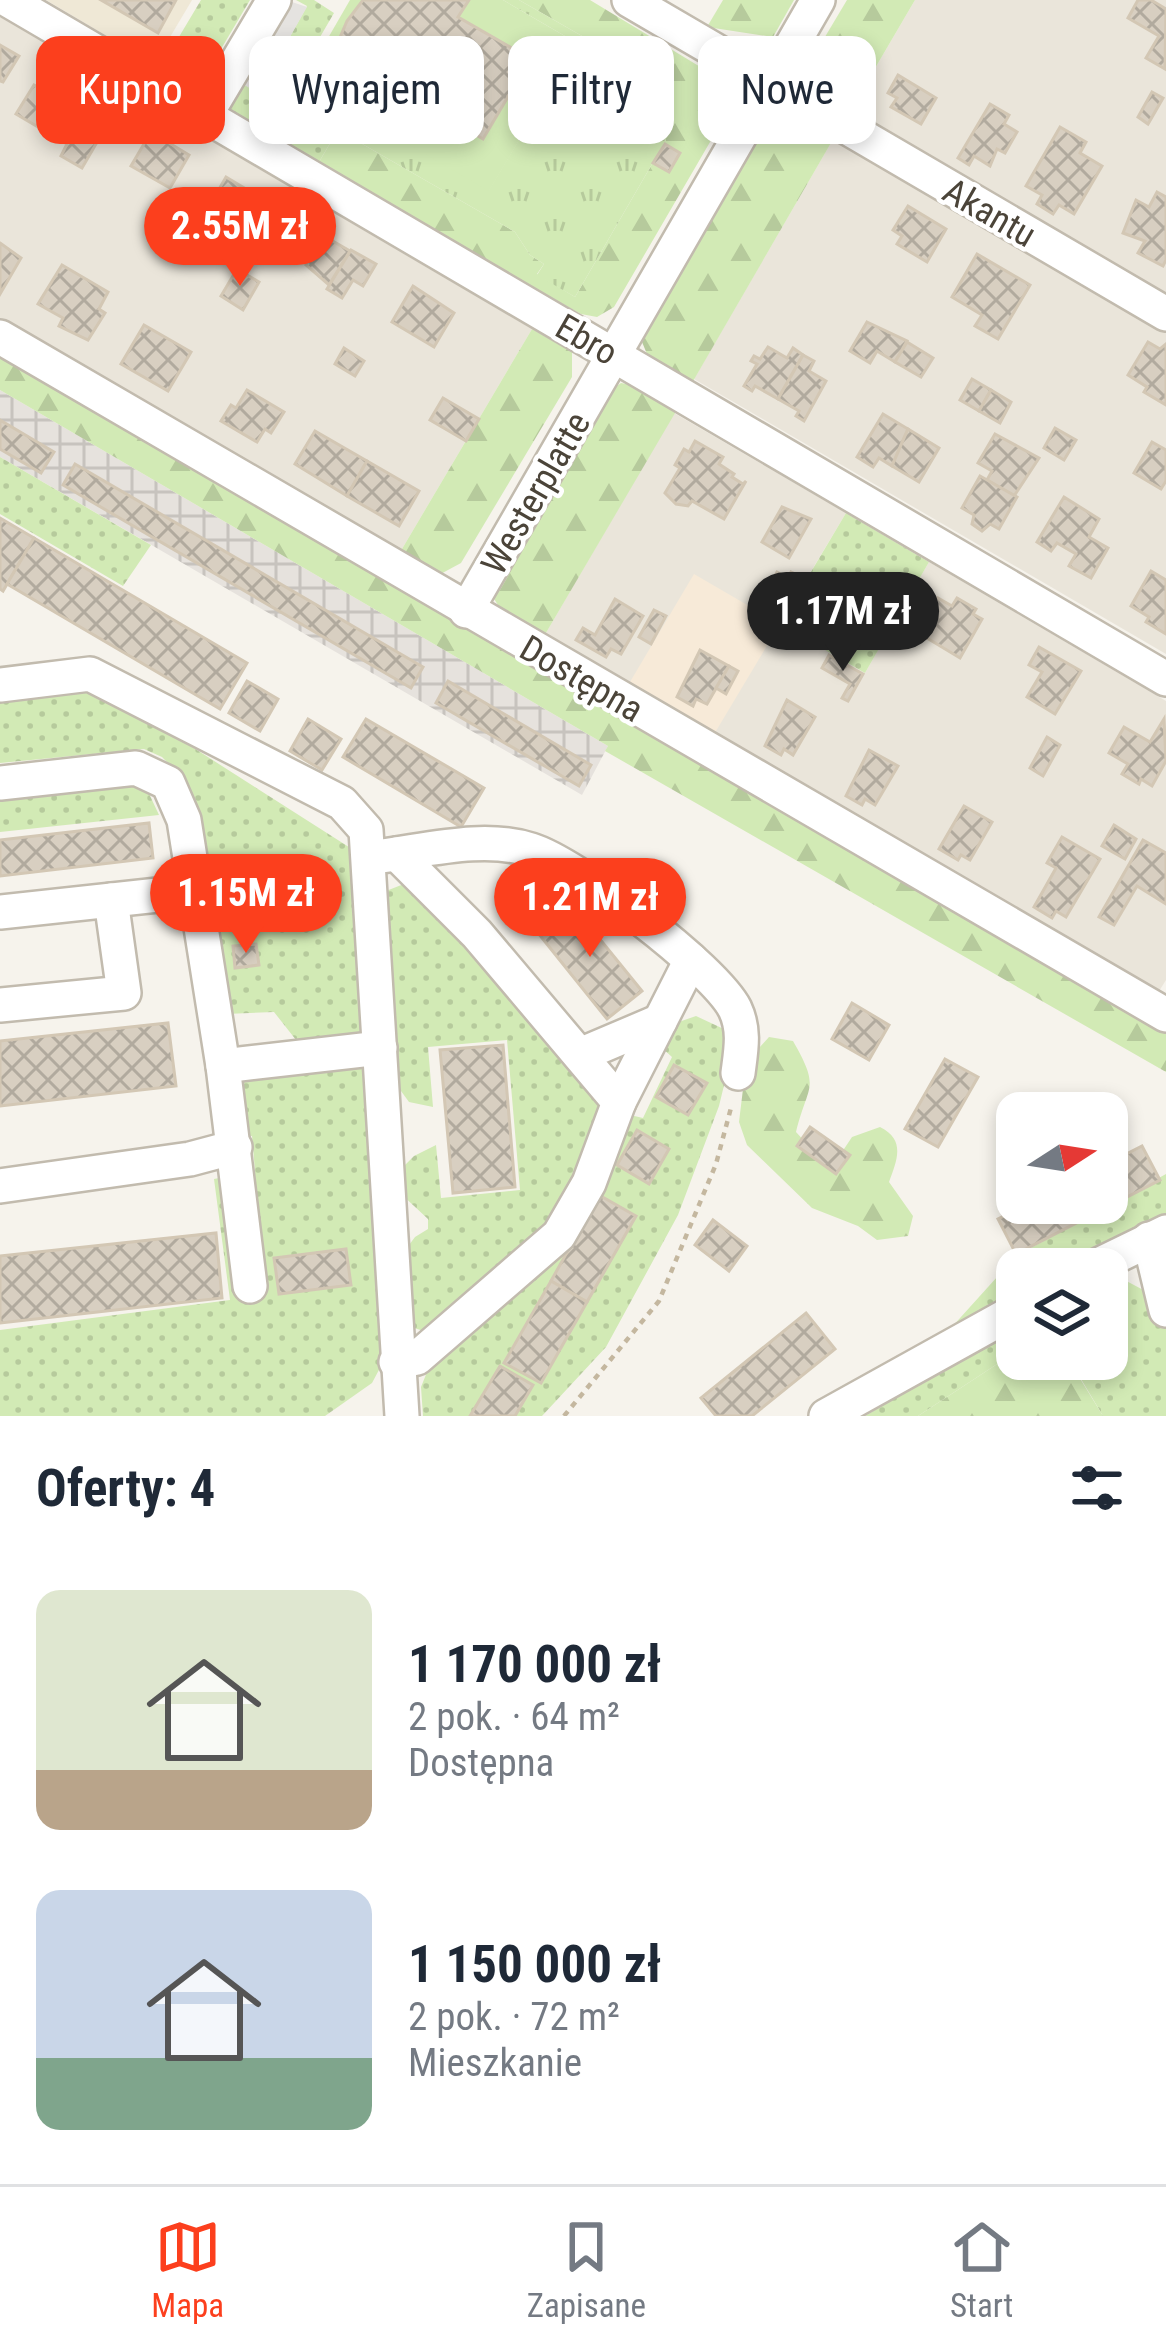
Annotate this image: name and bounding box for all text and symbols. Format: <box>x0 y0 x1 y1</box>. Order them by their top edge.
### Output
chip: Kupno <box>36 36 225 144</box>
chip: Wynajem <box>249 36 484 144</box>
chip: Filtry <box>508 36 674 144</box>
chip: Nowe <box>698 36 876 144</box>
street label: Akantu <box>936 170 1043 256</box>
pin: 2.55M zł <box>116 187 364 289</box>
text: 2.55M zł <box>171 203 309 249</box>
street label: Ebro <box>548 306 625 374</box>
street label: Westerplatte <box>473 405 599 582</box>
pin: 1.17M zł <box>719 572 967 674</box>
text: 1.17M zł <box>774 588 912 634</box>
street label: Dostępna <box>513 627 650 731</box>
pin: 1.15M zł <box>122 854 370 956</box>
pin: 1.21M zł <box>466 858 714 960</box>
text: 1.15M zł <box>177 870 315 916</box>
text: 1.21M zł <box>521 874 659 920</box>
north arrow <box>996 1092 1128 1224</box>
map controls <box>996 1092 1128 1380</box>
button: layers <box>996 1248 1128 1380</box>
icon: filters <box>1064 1455 1130 1521</box>
text: Oferty: 4 <box>36 1459 215 1518</box>
text: 1 170 000 zł <box>408 1635 661 1694</box>
icon: home <box>132 1638 276 1782</box>
text: 2 pok. · 64 m² <box>408 1694 620 1740</box>
text: Dostępna <box>408 1740 554 1786</box>
text: 1 150 000 zł <box>408 1935 661 1994</box>
icon: home <box>132 1938 276 2082</box>
text: 2 pok. · 72 m² <box>408 1994 620 2040</box>
text: Mieszkanie <box>408 2040 582 2086</box>
tab: Mapa <box>151 2214 224 2325</box>
tab: Zapisane <box>527 2214 646 2325</box>
tab: Start <box>949 2214 1015 2325</box>

